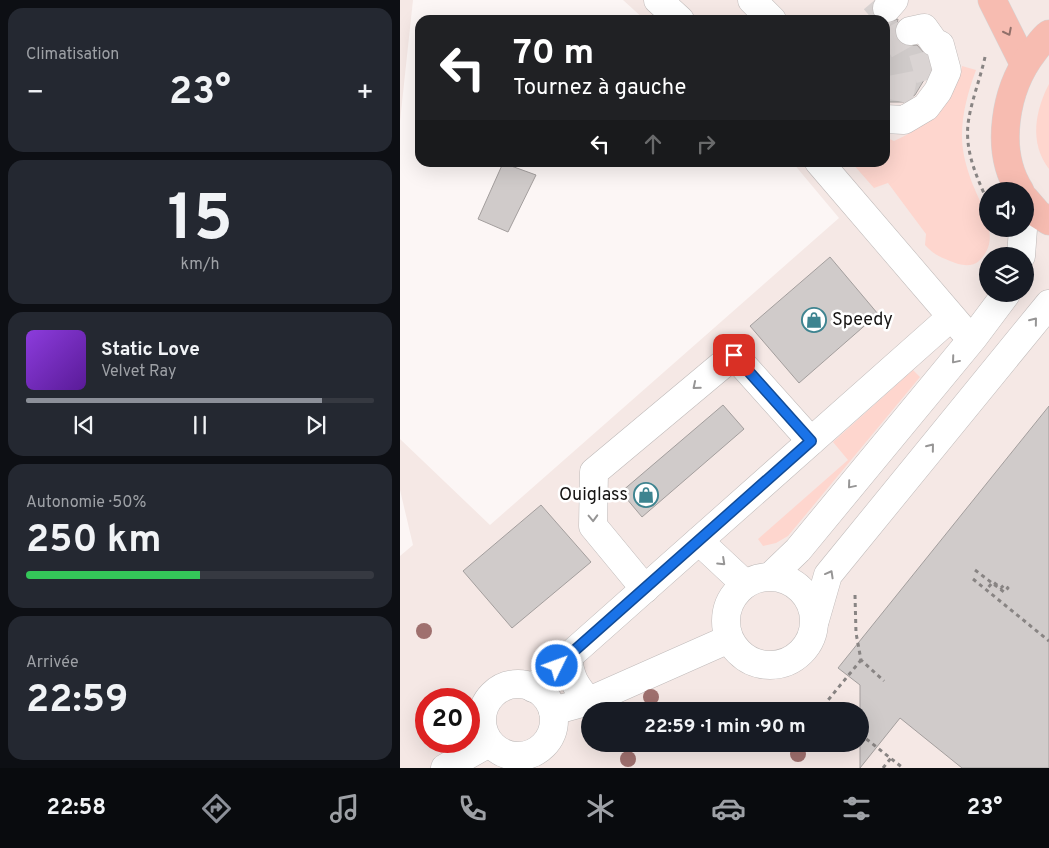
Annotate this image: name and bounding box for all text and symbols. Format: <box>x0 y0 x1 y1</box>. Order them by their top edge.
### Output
one-way arrow <box>1002 27 1012 36</box>
text: 70 m <box>513 32 594 76</box>
icon: left <box>430 35 495 100</box>
text: Climatisation <box>26 45 119 65</box>
text: 23° <box>169 69 231 118</box>
text: Tournez à gauche <box>513 75 686 102</box>
text: − <box>26 76 44 112</box>
text: + <box>356 76 374 112</box>
icon: left <box>586 130 614 158</box>
icon: ahead <box>639 130 667 158</box>
icon: right <box>692 130 720 158</box>
text: 15 <box>167 181 233 263</box>
map controls <box>979 182 1034 302</box>
button: sound <box>979 182 1034 237</box>
button: layers <box>979 247 1034 302</box>
text: km/h <box>181 255 219 275</box>
shop icon: Speedy <box>801 307 827 333</box>
place label: Speedy <box>832 309 893 332</box>
one-way arrow <box>1029 318 1038 327</box>
pin <box>713 334 755 376</box>
text: Static Love <box>101 338 200 362</box>
icon: arrive <box>720 341 748 369</box>
one-way arrow <box>952 354 961 363</box>
text: Velvet Ray <box>101 362 176 382</box>
one-way arrow <box>693 381 702 390</box>
icon: previous <box>70 411 98 439</box>
icon: pause <box>186 411 214 439</box>
icon: next <box>302 411 330 439</box>
one-way arrow <box>926 444 934 453</box>
one-way arrow <box>849 479 857 488</box>
shop icon: Ouiglass <box>633 482 659 508</box>
place label: Ouiglass <box>559 484 628 507</box>
text: Autonomie · 50% <box>26 493 146 513</box>
one-way arrow <box>588 515 599 523</box>
text: 250 km <box>26 517 161 566</box>
one-way arrow <box>716 556 725 565</box>
one-way arrow <box>824 570 834 579</box>
position arrow <box>530 639 582 691</box>
text: Arrivée <box>26 653 79 673</box>
text: 22:59 <box>26 677 128 726</box>
speed limit sign: 20 <box>415 688 480 753</box>
text: 22:59 · 1 min · 90 m <box>644 715 806 739</box>
icon: directions <box>199 791 234 826</box>
icon: music <box>327 791 362 826</box>
icon: phone <box>455 791 490 826</box>
icon: climate <box>583 791 618 826</box>
icon: car <box>711 791 746 826</box>
icon: filters <box>839 791 874 826</box>
text: 22:58 <box>46 795 106 822</box>
text: 23° <box>967 795 1002 822</box>

